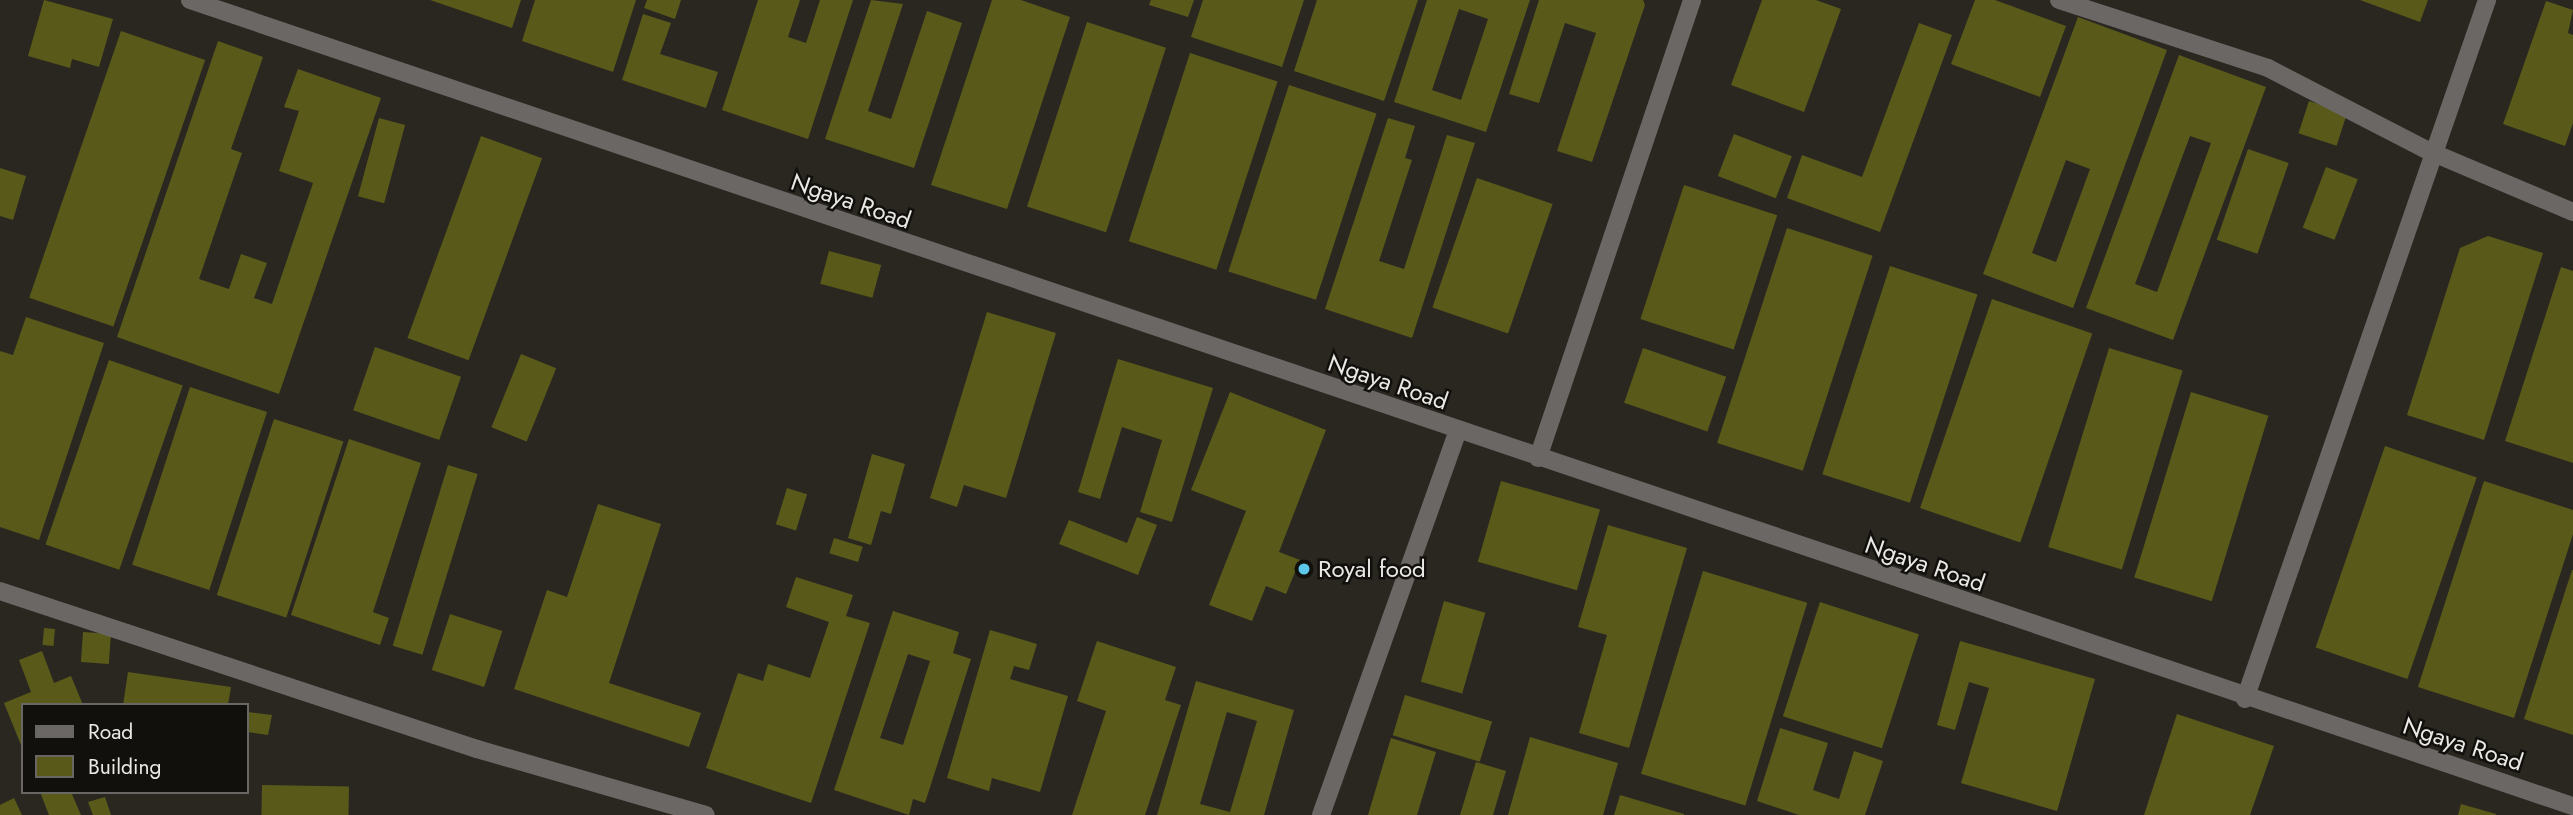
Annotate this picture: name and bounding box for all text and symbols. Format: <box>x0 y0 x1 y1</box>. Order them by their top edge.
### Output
street label: Ngaya Road <box>787 167 915 235</box>
street label: Ngaya Road <box>1324 348 1452 416</box>
street label: Ngaya Road <box>1861 530 1989 598</box>
place label: Royal food <box>1318 555 1426 583</box>
marker: Royal food <box>1296 561 1312 577</box>
legend <box>21 703 248 794</box>
street label: Ngaya Road <box>2399 711 2527 777</box>
text: Road <box>88 717 133 747</box>
text: Building <box>88 752 161 782</box>

